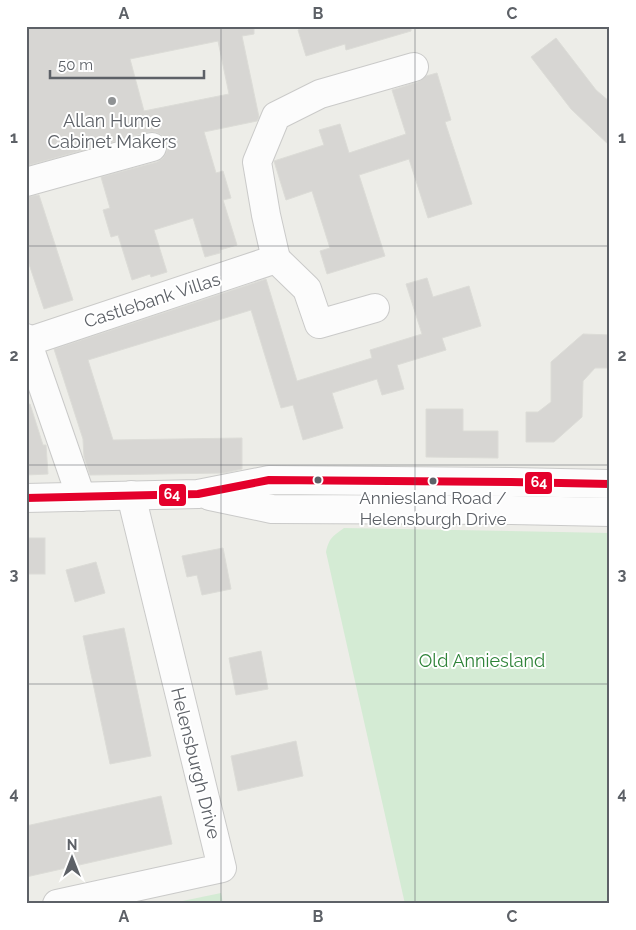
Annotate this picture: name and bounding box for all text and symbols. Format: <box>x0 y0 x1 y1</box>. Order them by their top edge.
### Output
text: A <box>119 4 130 23</box>
text: B <box>313 4 324 23</box>
text: C <box>507 4 518 23</box>
scale bar <box>50 48 204 80</box>
text: 50 m <box>58 56 93 74</box>
marker: Allan Hume Cabinet Makers <box>106 95 118 107</box>
place label: Allan Hume Cabinet Makers <box>48 110 177 152</box>
text: 1 <box>10 128 18 147</box>
text: 1 <box>618 128 626 147</box>
street label: Castlebank Villas <box>81 268 223 332</box>
text: 2 <box>9 346 19 365</box>
text: 2 <box>617 346 627 365</box>
line badge: 64 <box>524 471 553 495</box>
text: 64 <box>531 474 547 490</box>
unlabelled marker <box>313 475 323 485</box>
marker: Anniesland Road / Helensburgh Drive <box>428 476 438 486</box>
line badge: 64 <box>158 483 187 507</box>
text: 64 <box>164 486 180 502</box>
place label: Anniesland Road / Helensburgh Drive <box>359 488 507 529</box>
text: 3 <box>10 565 19 584</box>
text: 3 <box>618 565 627 584</box>
park label: Old Anniesland <box>419 650 545 671</box>
street label: Helensburgh Drive <box>167 685 225 841</box>
text: 4 <box>9 784 19 803</box>
text: 4 <box>617 784 627 803</box>
north arrow <box>48 832 98 882</box>
text: N <box>67 837 77 853</box>
text: A <box>119 907 130 926</box>
text: B <box>313 907 324 926</box>
text: C <box>507 907 518 926</box>

